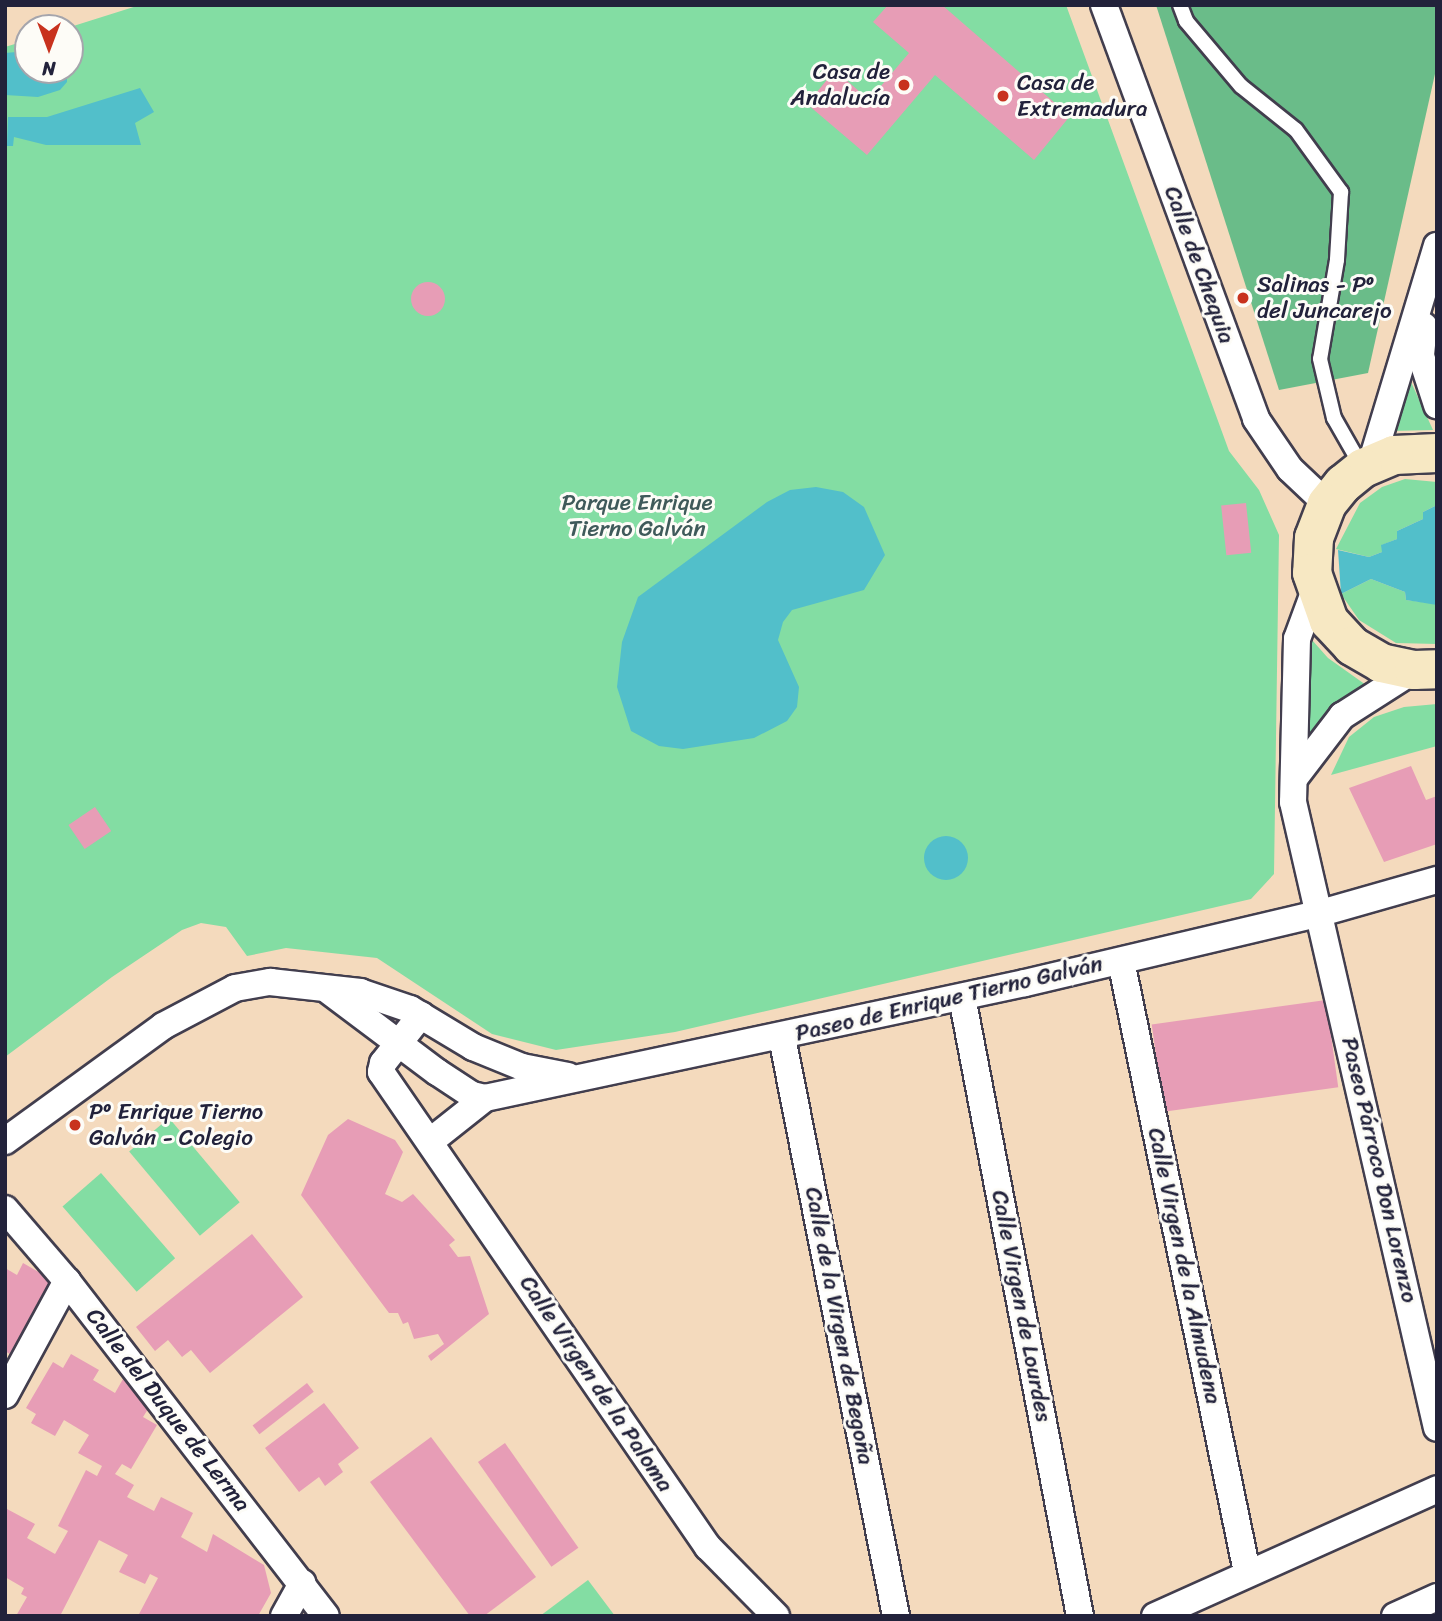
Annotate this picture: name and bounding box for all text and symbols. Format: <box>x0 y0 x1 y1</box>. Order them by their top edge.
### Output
north arrow <box>14 14 84 84</box>
text: N <box>42 52 56 85</box>
place label: Casa de Andalucía <box>791 58 890 112</box>
place label: Casa de Extremadura <box>1017 69 1147 123</box>
marker: Casa de Andalucía <box>896 77 912 93</box>
marker: Casa de Extremadura <box>995 88 1011 104</box>
street label: Calle de Chequia <box>1158 182 1240 348</box>
place label: Salinas - Pº del Juncarejo <box>1257 271 1392 325</box>
marker: Salinas - Pº del Juncarejo <box>1235 290 1251 306</box>
park label: Parque Enrique Tierno Galván <box>561 489 713 543</box>
street label: Paseo de Enrique Tierno Galván <box>793 950 1105 1048</box>
street label: Paseo Párroco Don Lorenzo <box>1335 1034 1423 1306</box>
place label: Pº Enrique Tierno Galván - Colegio <box>89 1098 263 1152</box>
marker: Pº Enrique Tierno Galván - Colegio <box>67 1117 83 1133</box>
street label: Calle Virgen de la Almudena <box>1141 1125 1227 1407</box>
street label: Calle de la Virgen de Begoña <box>798 1183 880 1469</box>
street label: Calle Virgen de Lourdes <box>985 1188 1057 1424</box>
street label: Calle Virgen de la Paloma <box>513 1271 679 1497</box>
street label: Calle del Duque de Lerma <box>80 1303 256 1517</box>

